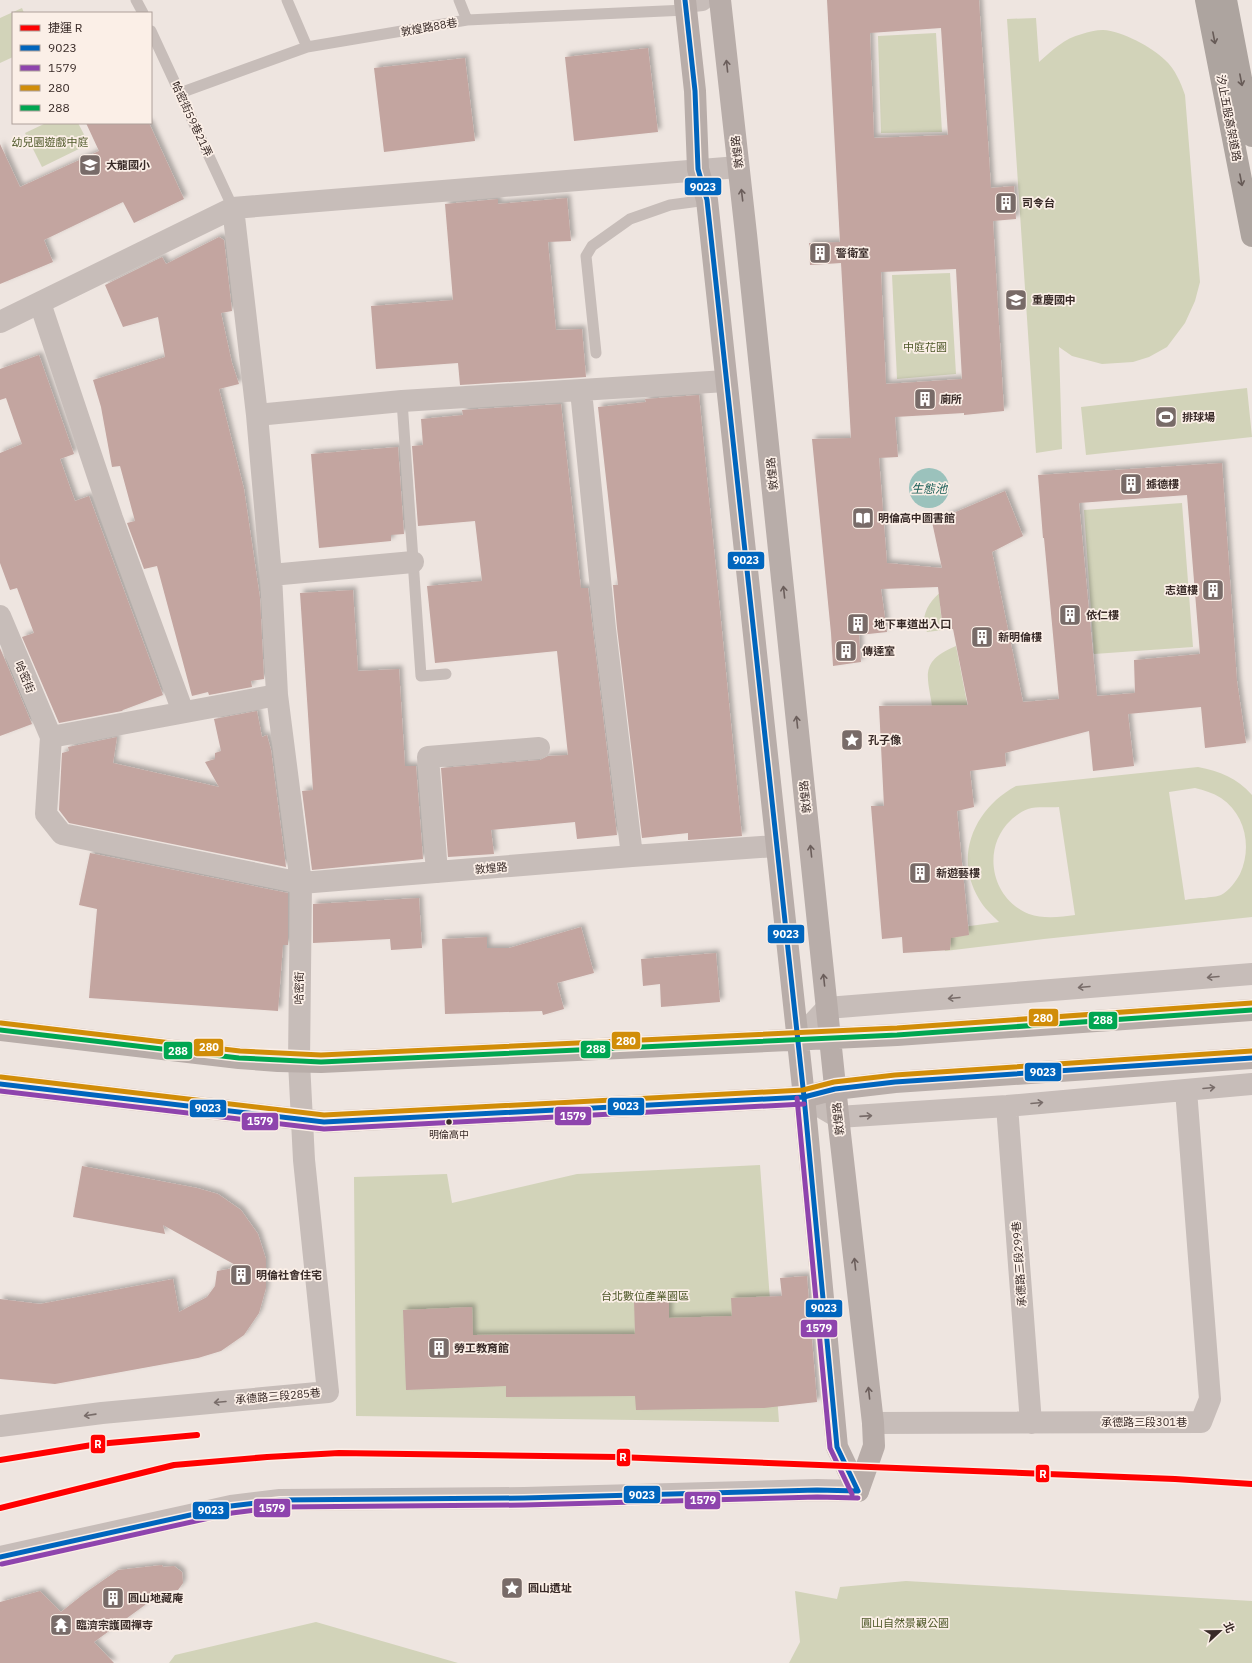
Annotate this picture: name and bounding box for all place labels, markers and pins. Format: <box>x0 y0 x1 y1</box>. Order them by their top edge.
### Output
school or university icon: 大龍國小 <box>77 152 103 178</box>
place label: 大龍國小 <box>106 158 150 172</box>
building icon: 司令台 <box>993 190 1019 216</box>
place label: 司令台 <box>1022 196 1055 210</box>
building icon: 警衛室 <box>807 240 833 266</box>
place label: 警衛室 <box>836 246 869 260</box>
school or university icon: 重慶國中 <box>1003 287 1029 313</box>
place label: 重慶國中 <box>1032 293 1076 307</box>
building icon: 廁所 <box>912 386 938 412</box>
place label: 廁所 <box>940 392 962 406</box>
sports icon: 排球場 <box>1153 404 1179 430</box>
place label: 排球場 <box>1182 410 1215 424</box>
building icon: 據德樓 <box>1118 471 1144 497</box>
place label: 據德樓 <box>1146 477 1179 491</box>
library icon: 明倫高中圖書館 <box>850 505 876 531</box>
place label: 明倫高中圖書館 <box>878 511 955 525</box>
building icon: 志道樓 <box>1200 577 1226 603</box>
place label: 志道樓 <box>1165 583 1198 597</box>
building icon: 依仁樓 <box>1057 602 1083 628</box>
place label: 依仁樓 <box>1086 608 1119 622</box>
building icon: 地下車道出入口 <box>845 611 871 637</box>
place label: 地下車道出入口 <box>874 617 951 631</box>
building icon: 新明倫樓 <box>969 624 995 650</box>
place label: 新明倫樓 <box>998 630 1042 644</box>
building icon: 傳達室 <box>833 638 859 664</box>
place label: 傳達室 <box>862 644 895 658</box>
place icon: 孔子像 <box>839 727 865 753</box>
place label: 孔子像 <box>868 733 902 747</box>
building icon: 新遊藝樓 <box>907 860 933 886</box>
place label: 新遊藝樓 <box>936 866 980 880</box>
marker: 明倫高中 <box>444 1117 454 1127</box>
place label: 明倫高中 <box>429 1128 469 1141</box>
building icon: 明倫社會住宅 <box>228 1262 254 1288</box>
place label: 明倫社會住宅 <box>256 1268 322 1282</box>
building icon: 勞工教育館 <box>426 1335 452 1361</box>
place label: 勞工教育館 <box>454 1341 509 1355</box>
place icon: 圓山遺址 <box>499 1575 525 1601</box>
place label: 圓山遺址 <box>528 1581 572 1595</box>
building icon: 圓山地藏庵 <box>100 1585 126 1611</box>
place label: 圓山地藏庵 <box>128 1591 184 1605</box>
temple icon: 臨濟宗護國禪寺 <box>48 1612 74 1638</box>
place label: 臨濟宗護國禪寺 <box>76 1618 153 1632</box>

